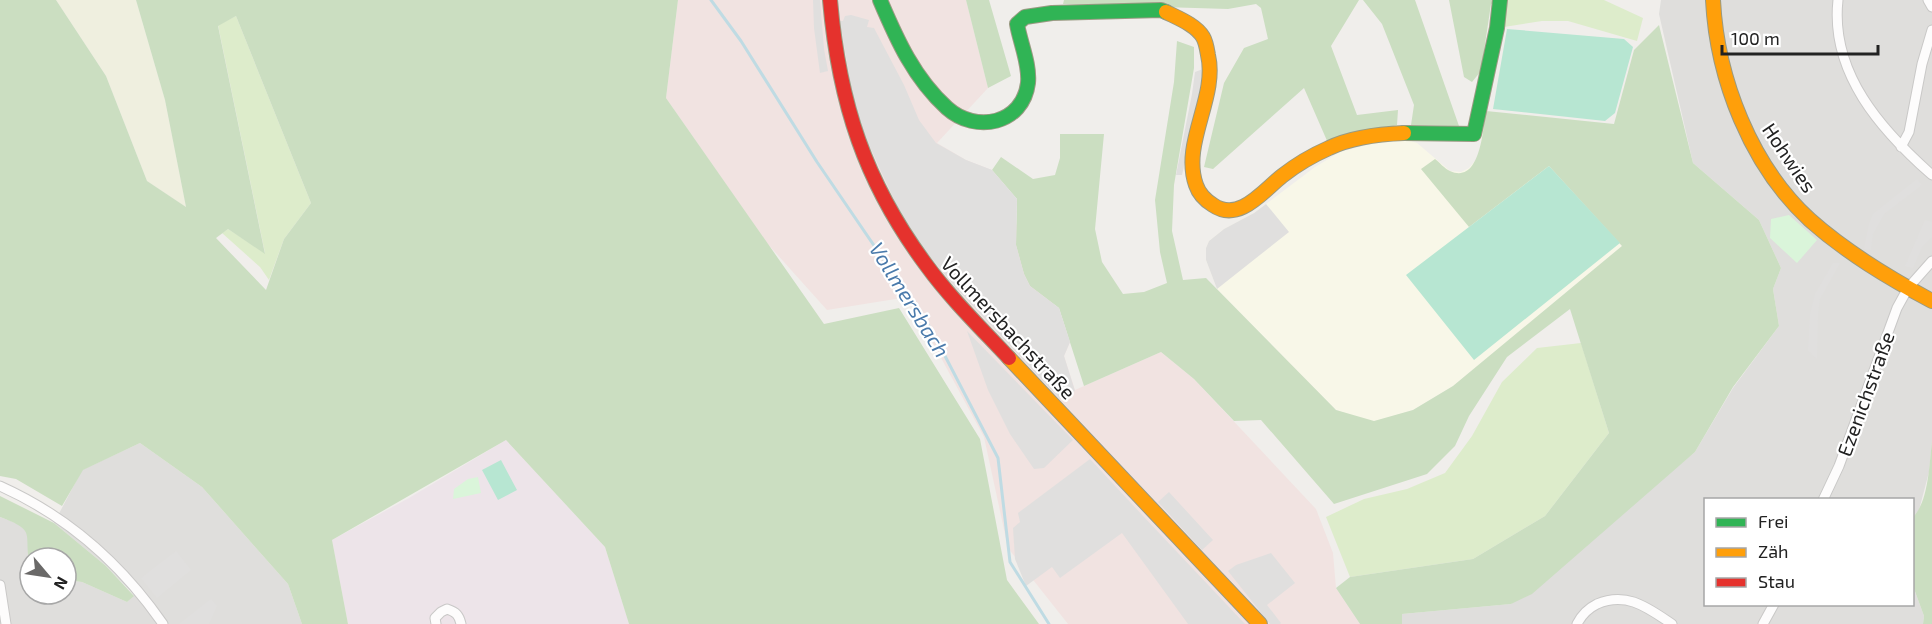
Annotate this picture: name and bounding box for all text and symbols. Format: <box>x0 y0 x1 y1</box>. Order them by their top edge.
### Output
scale bar <box>1722 18 1878 56</box>
text: 100 m <box>1731 27 1780 49</box>
street label: Hohwies <box>1758 118 1822 197</box>
water label: Vollmersbach <box>865 237 956 361</box>
street label: Vollmersbachstraße <box>937 251 1081 403</box>
street label: Ezenichstraße <box>1831 328 1899 459</box>
legend <box>1704 498 1914 606</box>
text: Frei <box>1758 510 1789 532</box>
text: Zäh <box>1758 540 1789 562</box>
north arrow <box>18 546 78 606</box>
text: Stau <box>1758 570 1795 592</box>
text: N <box>50 574 73 593</box>

